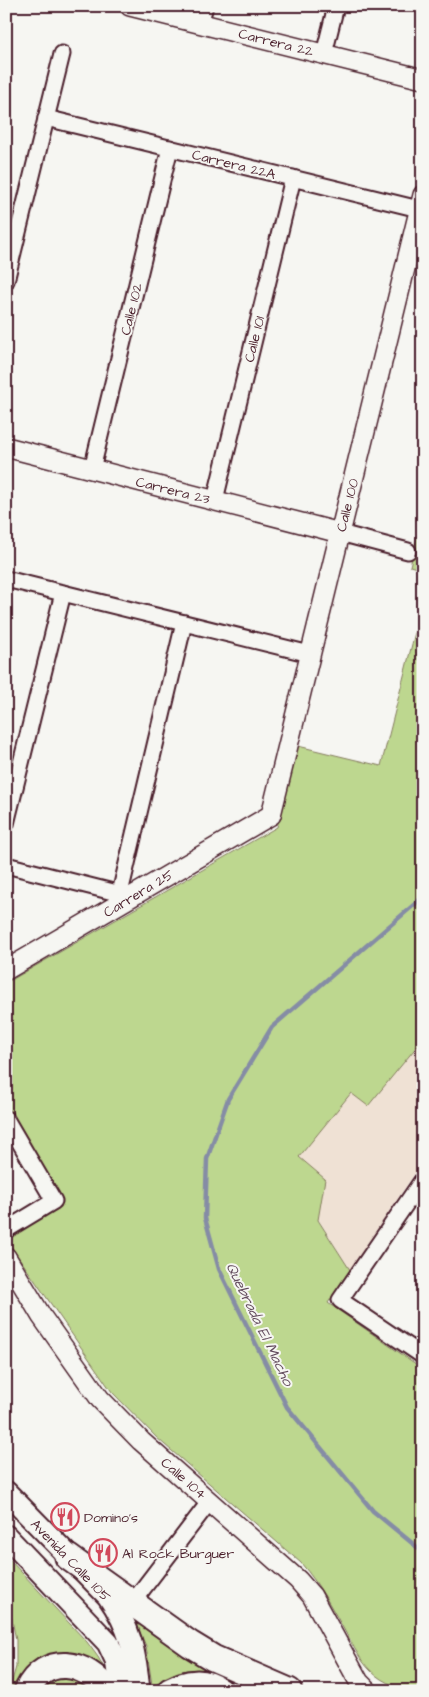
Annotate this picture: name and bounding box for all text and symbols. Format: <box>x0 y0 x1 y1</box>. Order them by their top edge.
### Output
street label: Carrera 22 <box>236 24 315 62</box>
street label: Carrera 22A <box>190 145 278 185</box>
street label: Calle 102 <box>116 281 148 338</box>
street label: Calle 101 <box>240 314 270 364</box>
street label: Carrera 23 <box>134 472 212 510</box>
street label: Calle 100 <box>332 476 364 534</box>
street label: Carrera 25 <box>100 865 177 923</box>
water label: Quebrada El Macho <box>221 1259 299 1391</box>
street label: Calle 104 <box>156 1453 211 1505</box>
restaurant icon: Domino's <box>50 1502 80 1532</box>
place label: Domino's <box>84 1508 138 1528</box>
street label: Avenida Calle 105 <box>26 1515 115 1607</box>
restaurant icon: Al Rock Burguer <box>88 1538 118 1568</box>
place label: Al Rock Burguer <box>122 1544 234 1564</box>

